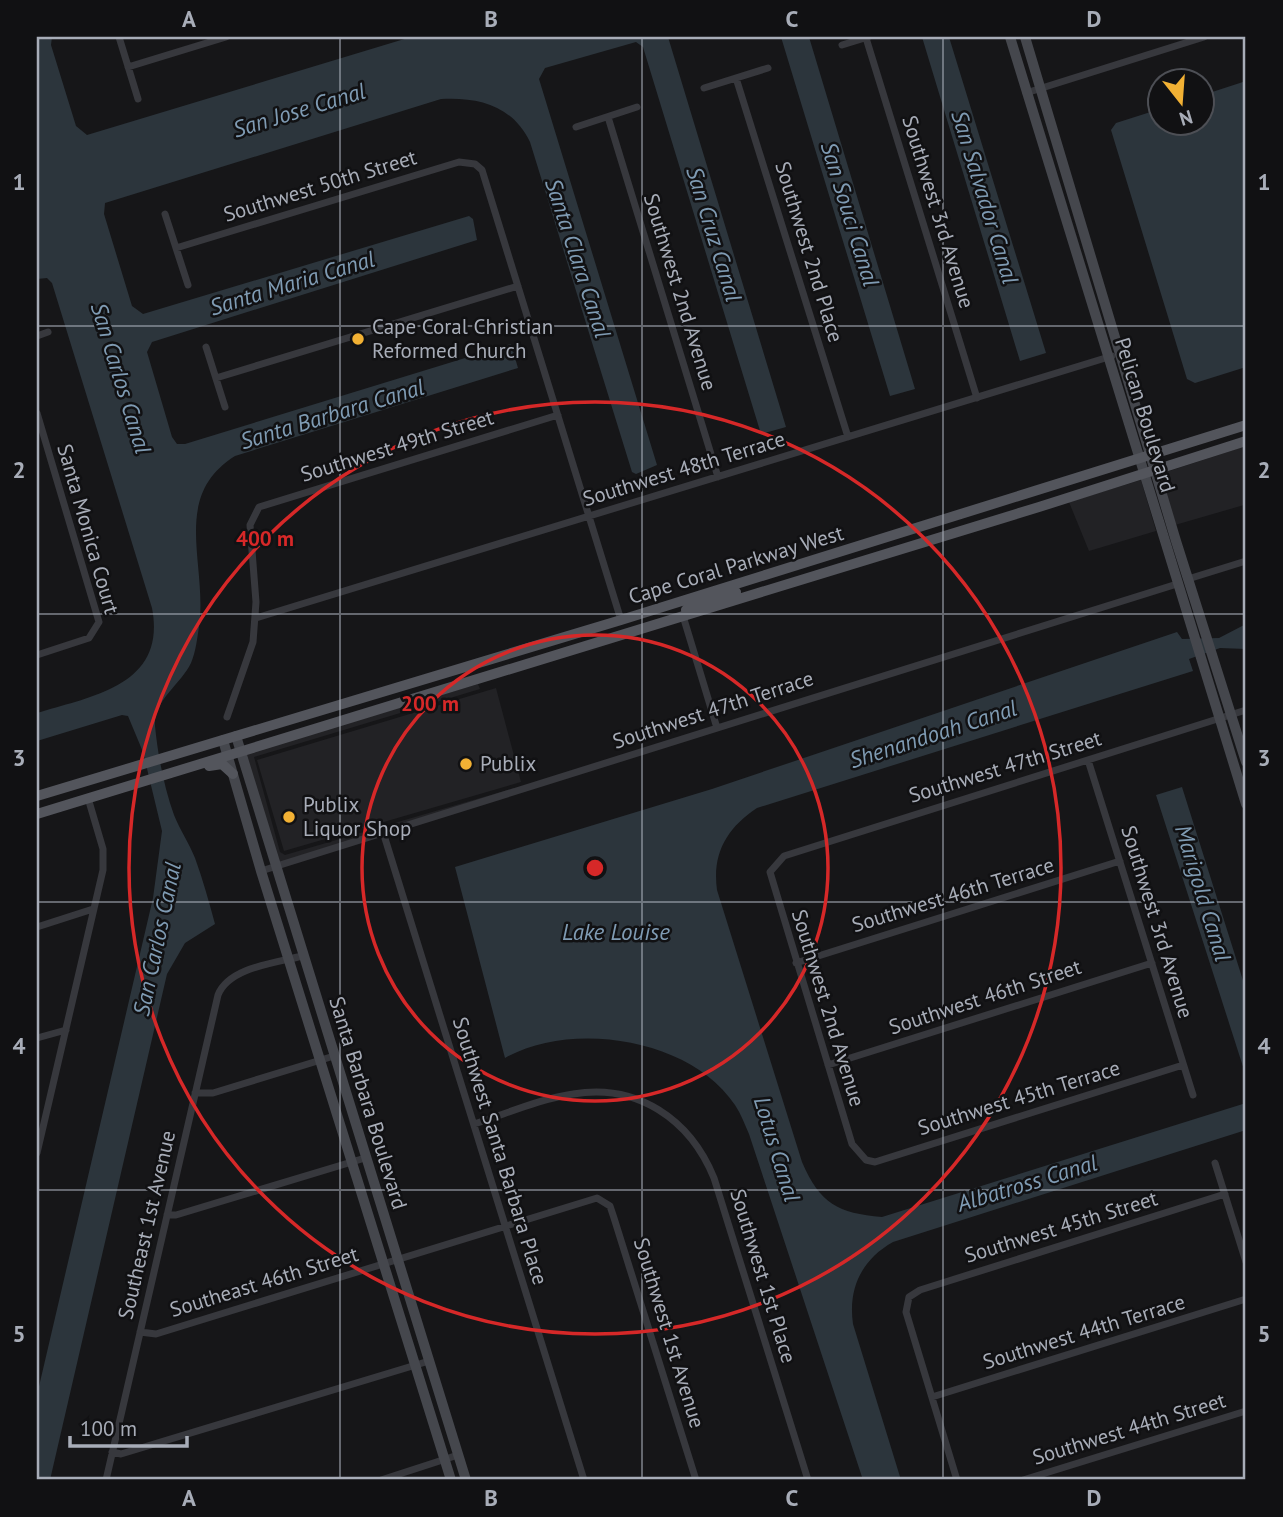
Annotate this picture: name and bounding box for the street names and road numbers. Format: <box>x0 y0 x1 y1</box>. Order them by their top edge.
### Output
street label: Southwest 3rd Avenue <box>896 112 981 312</box>
street label: Southwest 50th Street <box>220 143 420 228</box>
street label: Southwest 2nd Place <box>769 158 850 345</box>
street label: Southwest 2nd Avenue <box>638 190 723 394</box>
street label: Pelican Boulevard <box>1109 334 1182 496</box>
street label: Southwest 49th Street <box>297 403 497 488</box>
street label: Southwest 48th Terrace <box>579 425 788 512</box>
street label: Santa Monica Court <box>51 441 126 617</box>
street label: Cape Coral Parkway West <box>625 519 847 610</box>
street label: Southwest 47th Terrace <box>609 664 817 755</box>
street label: Southwest 47th Street <box>905 724 1104 809</box>
street label: Southwest 3rd Avenue <box>1115 822 1200 1022</box>
street label: Southwest 46th Terrace <box>848 851 1057 938</box>
street label: Southwest 2nd Avenue <box>786 906 871 1110</box>
street label: Southwest 46th Street <box>885 953 1084 1040</box>
street label: Santa Barbara Boulevard <box>323 993 414 1213</box>
street label: Southwest Santa Barbara Place <box>447 1014 554 1288</box>
street label: Southwest 45th Terrace <box>914 1054 1123 1141</box>
street label: Southeast 1st Avenue <box>112 1128 181 1322</box>
street label: Southwest 45th Street <box>961 1184 1161 1269</box>
street label: Southwest 1st Place <box>724 1185 803 1366</box>
street label: Southwest 1st Avenue <box>628 1234 711 1431</box>
street label: Southeast 46th Street <box>166 1240 361 1323</box>
street label: Southwest 44th Terrace <box>979 1288 1188 1375</box>
street label: Southwest 44th Street <box>1029 1386 1229 1471</box>

